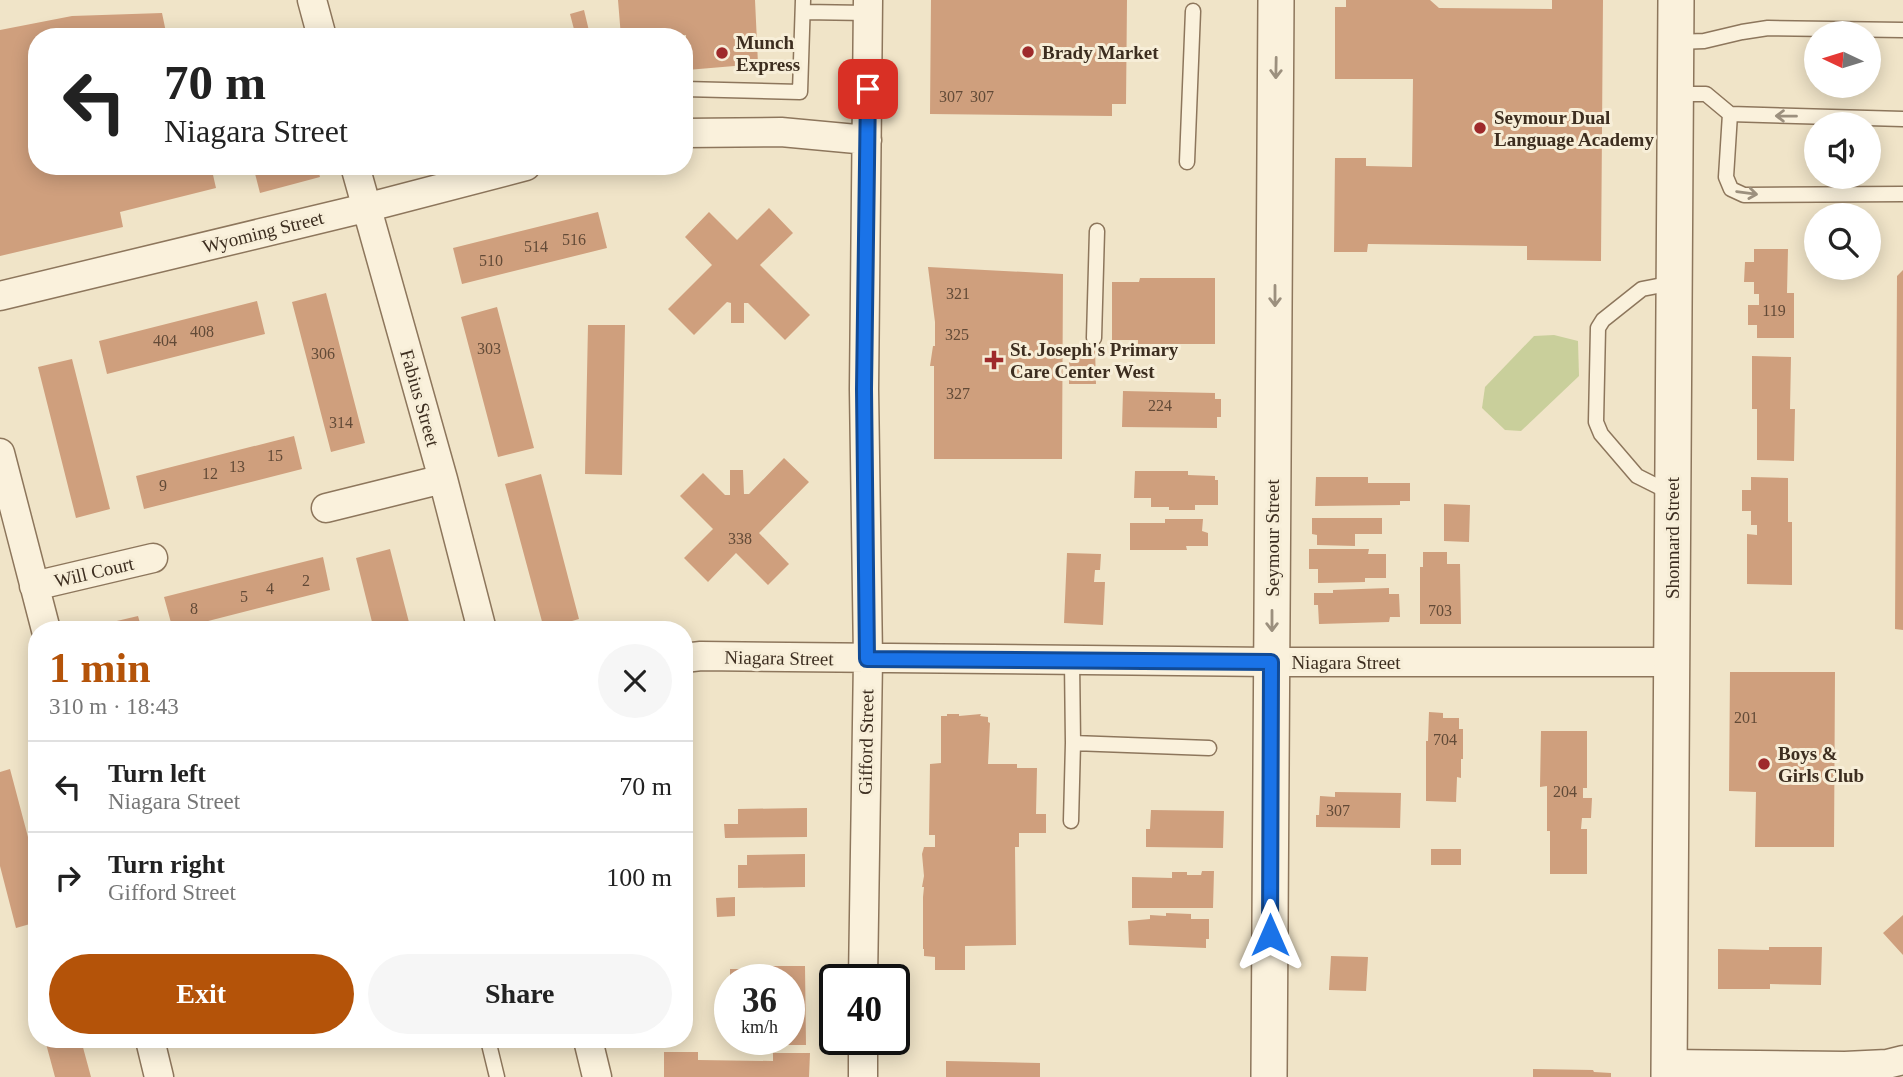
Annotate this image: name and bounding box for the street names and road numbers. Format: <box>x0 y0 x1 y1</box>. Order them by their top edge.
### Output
street label: Wyoming Street <box>200 207 326 257</box>
street label: Fabius Street <box>396 347 444 450</box>
street label: Shonnard Street <box>1662 476 1683 599</box>
street label: Seymour Street <box>1262 478 1283 597</box>
street label: Will Court <box>52 552 137 591</box>
street label: Niagara Street <box>724 647 834 669</box>
street label: Niagara Street <box>1291 652 1401 673</box>
street label: Gifford Street <box>855 688 877 795</box>

